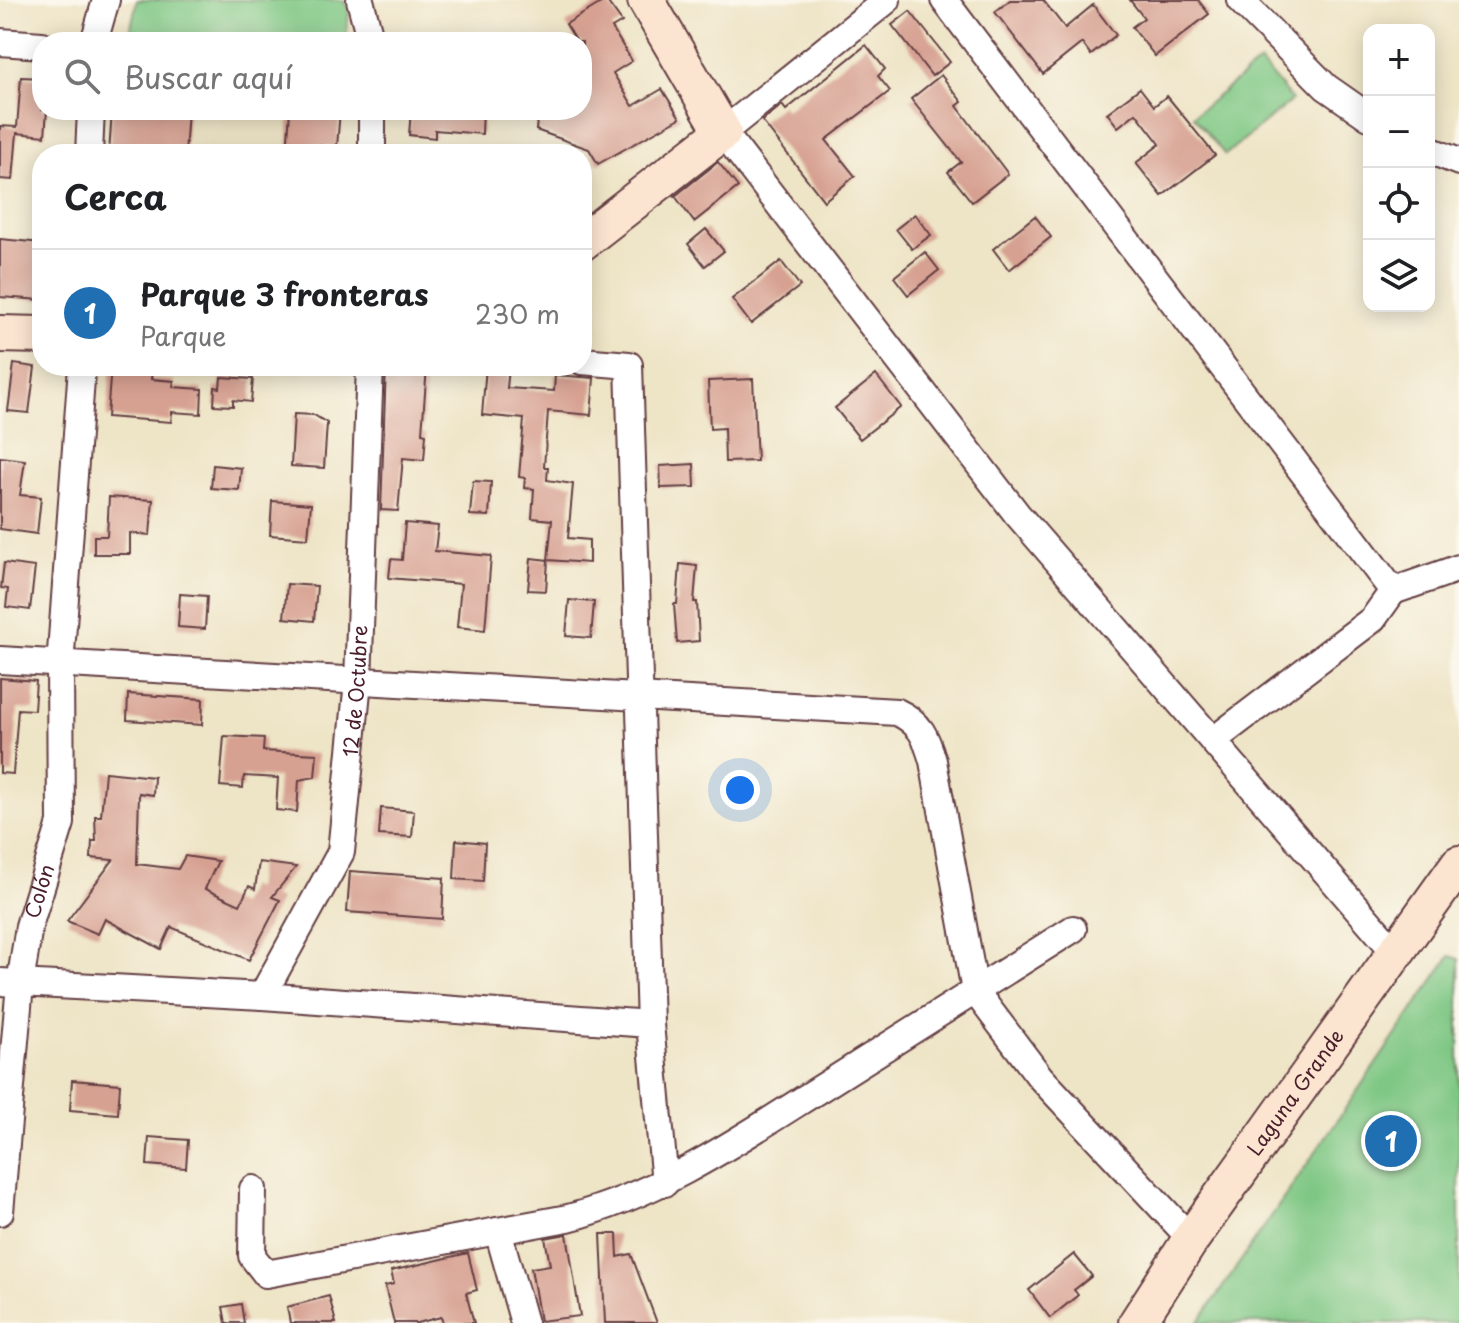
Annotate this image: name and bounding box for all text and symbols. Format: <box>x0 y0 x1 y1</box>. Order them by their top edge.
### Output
map controls <box>1363 24 1435 312</box>
button: + <box>1363 24 1435 96</box>
search box <box>32 32 592 120</box>
icon: search <box>60 54 104 98</box>
text: Buscar aquí <box>124 54 293 99</box>
button: − <box>1363 96 1435 168</box>
button: locate <box>1363 168 1435 240</box>
text: Cerca <box>64 170 167 222</box>
button: layers <box>1363 240 1435 312</box>
text: Parque 3 fronteras <box>140 271 429 316</box>
text: 1 <box>84 294 96 333</box>
text: 230 m <box>475 294 560 333</box>
text: Parque <box>140 316 227 355</box>
street label: 12 de Octubre <box>335 624 374 758</box>
your location <box>720 770 760 810</box>
street label: Colón <box>16 860 61 922</box>
street label: Laguna Grande <box>1239 1022 1351 1161</box>
pin: 1 <box>1365 1111 1417 1171</box>

